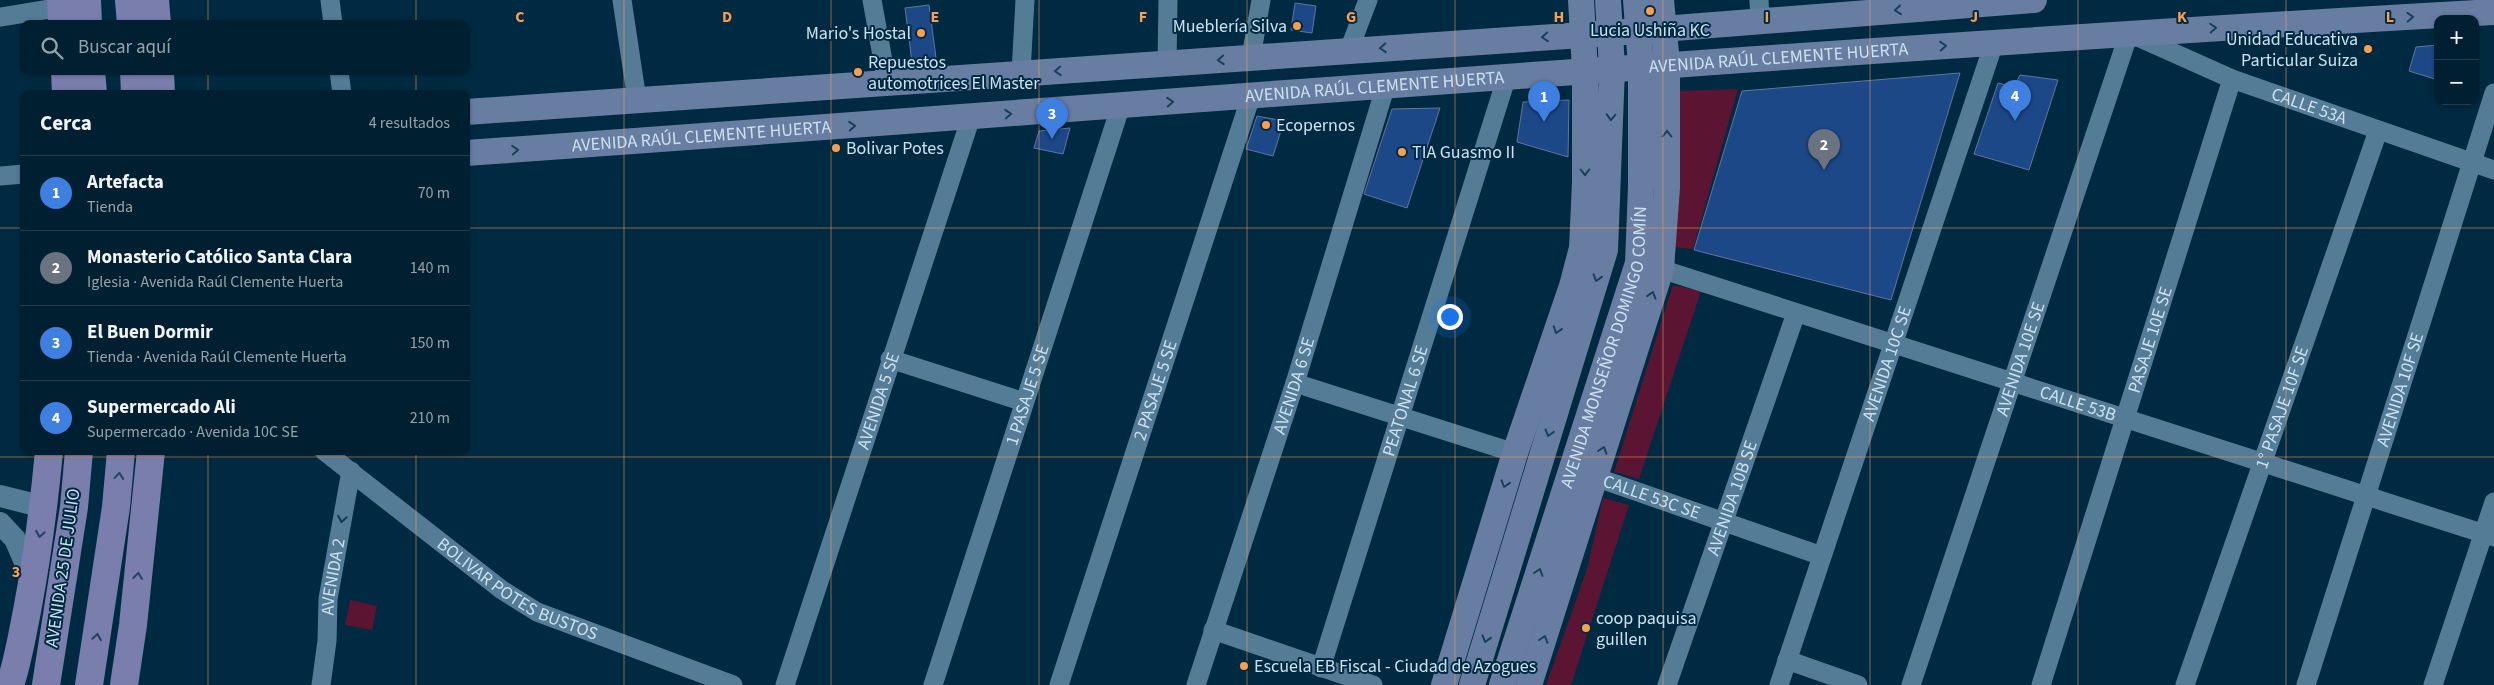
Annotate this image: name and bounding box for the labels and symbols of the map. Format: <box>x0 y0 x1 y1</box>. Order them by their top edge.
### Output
one-way arrow <box>1894 4 1902 15</box>
marker: Lucia Ushiña KC <box>1644 5 1656 17</box>
text: C <box>515 6 525 28</box>
text: D <box>722 6 732 28</box>
text: E <box>931 6 939 28</box>
text: F <box>1139 6 1147 28</box>
text: G <box>1346 6 1356 28</box>
text: H <box>1554 6 1564 28</box>
text: I <box>1765 6 1769 28</box>
text: J <box>1970 6 1978 28</box>
text: K <box>2177 6 2187 28</box>
text: L <box>2386 6 2394 28</box>
one-way arrow <box>2407 12 2415 23</box>
place label: Mueblería Silva <box>1173 14 1287 39</box>
place label: Lucia Ushiña KC <box>1590 18 1710 43</box>
marker: Mueblería Silva <box>1291 20 1303 32</box>
place label: Mario's Hostal <box>806 21 911 46</box>
one-way arrow <box>2209 23 2217 34</box>
marker: Mario's Hostal <box>915 27 927 39</box>
place label: Unidad Educativa Particular Suiza <box>2226 27 2358 73</box>
one-way arrow <box>1541 31 1549 42</box>
street label: AVENIDA RAÚL CLEMENTE HUERTA <box>1648 36 1909 79</box>
one-way arrow <box>1939 41 1947 52</box>
one-way arrow <box>1378 43 1386 54</box>
marker: Unidad Educativa Particular Suiza <box>2362 43 2374 55</box>
place label: Repuestos automotrices El Master <box>868 50 1040 96</box>
one-way arrow <box>1216 54 1224 65</box>
street label: AVENIDA RAÚL CLEMENTE HUERTA <box>1244 64 1505 108</box>
one-way arrow <box>1054 65 1062 76</box>
marker: Repuestos automotrices El Master <box>852 66 864 78</box>
pin: 4 <box>1999 80 2031 121</box>
pin: 1 <box>1528 81 1560 122</box>
street label: CALLE 53A <box>2268 81 2351 131</box>
one-way arrow <box>1167 96 1175 107</box>
pin: 3 <box>1036 98 1068 139</box>
one-way arrow <box>1005 109 1013 120</box>
place label: Ecopernos <box>1276 113 1355 138</box>
street label: AVENIDA RAÚL CLEMENTE HUERTA <box>571 114 832 158</box>
one-way arrow <box>1606 114 1616 121</box>
marker: Ecopernos <box>1260 119 1272 131</box>
one-way arrow <box>848 120 856 131</box>
pin: 2 <box>1808 129 1840 170</box>
one-way arrow <box>1662 130 1672 138</box>
place label: Bolivar Potes <box>846 136 944 161</box>
place label: TIA Guasmo II <box>1412 140 1515 165</box>
marker: Bolivar Potes <box>830 142 842 154</box>
one-way arrow <box>511 145 519 156</box>
marker: TIA Guasmo II <box>1396 146 1408 158</box>
one-way arrow <box>1580 168 1590 176</box>
street label: AVENIDA MONSEÑOR DOMINGO COMÍN <box>1554 206 1653 491</box>
one-way arrow <box>1592 273 1602 282</box>
street label: PASAJE 10E SE <box>2121 283 2178 396</box>
one-way arrow <box>1647 292 1657 300</box>
street label: AVENIDA 10E SE <box>1989 298 2051 419</box>
street label: AVENIDA 10C SE <box>1856 303 1918 424</box>
your location <box>1437 304 1463 330</box>
one-way arrow <box>1553 325 1563 334</box>
street label: AVENIDA 10F SE <box>2370 329 2430 450</box>
street label: AVENIDA 6 SE <box>1267 334 1321 437</box>
street label: 2 PASAJE 5 SE <box>1127 337 1183 444</box>
street label: 1 PASAJE 5 SE <box>999 341 1055 448</box>
street label: PEATONAL 6 SE <box>1376 342 1434 460</box>
street label: 1° PASAJE 10F SE <box>2249 343 2315 472</box>
street label: AVENIDA 5 SE <box>851 349 906 453</box>
street label: CALLE 53B <box>2036 379 2119 427</box>
one-way arrow <box>1545 429 1555 437</box>
street label: AVENIDA 10B SE <box>1700 437 1763 559</box>
one-way arrow <box>1598 447 1608 455</box>
street label: CALLE 53C SE <box>1600 468 1704 525</box>
one-way arrow <box>113 472 124 480</box>
one-way arrow <box>1501 480 1511 488</box>
street label: AVENIDA 25 DE JULIO <box>39 487 87 649</box>
one-way arrow <box>338 514 348 523</box>
one-way arrow <box>35 531 46 539</box>
street label: BOLIVAR POTES BUSTOS <box>432 531 602 646</box>
street label: AVENIDA 2 <box>315 536 351 616</box>
text: 3 <box>12 561 20 583</box>
one-way arrow <box>1533 568 1543 577</box>
one-way arrow <box>132 572 143 580</box>
place label: coop paquisa guillen <box>1596 606 1697 652</box>
marker: coop paquisa guillen <box>1580 622 1592 634</box>
one-way arrow <box>91 632 101 641</box>
one-way arrow <box>1482 634 1492 642</box>
one-way arrow <box>1538 635 1548 643</box>
place label: Escuela EB Fiscal - Ciudad de Azogues <box>1254 654 1536 679</box>
marker: Escuela EB Fiscal - Ciudad de Azogues <box>1238 660 1250 672</box>

